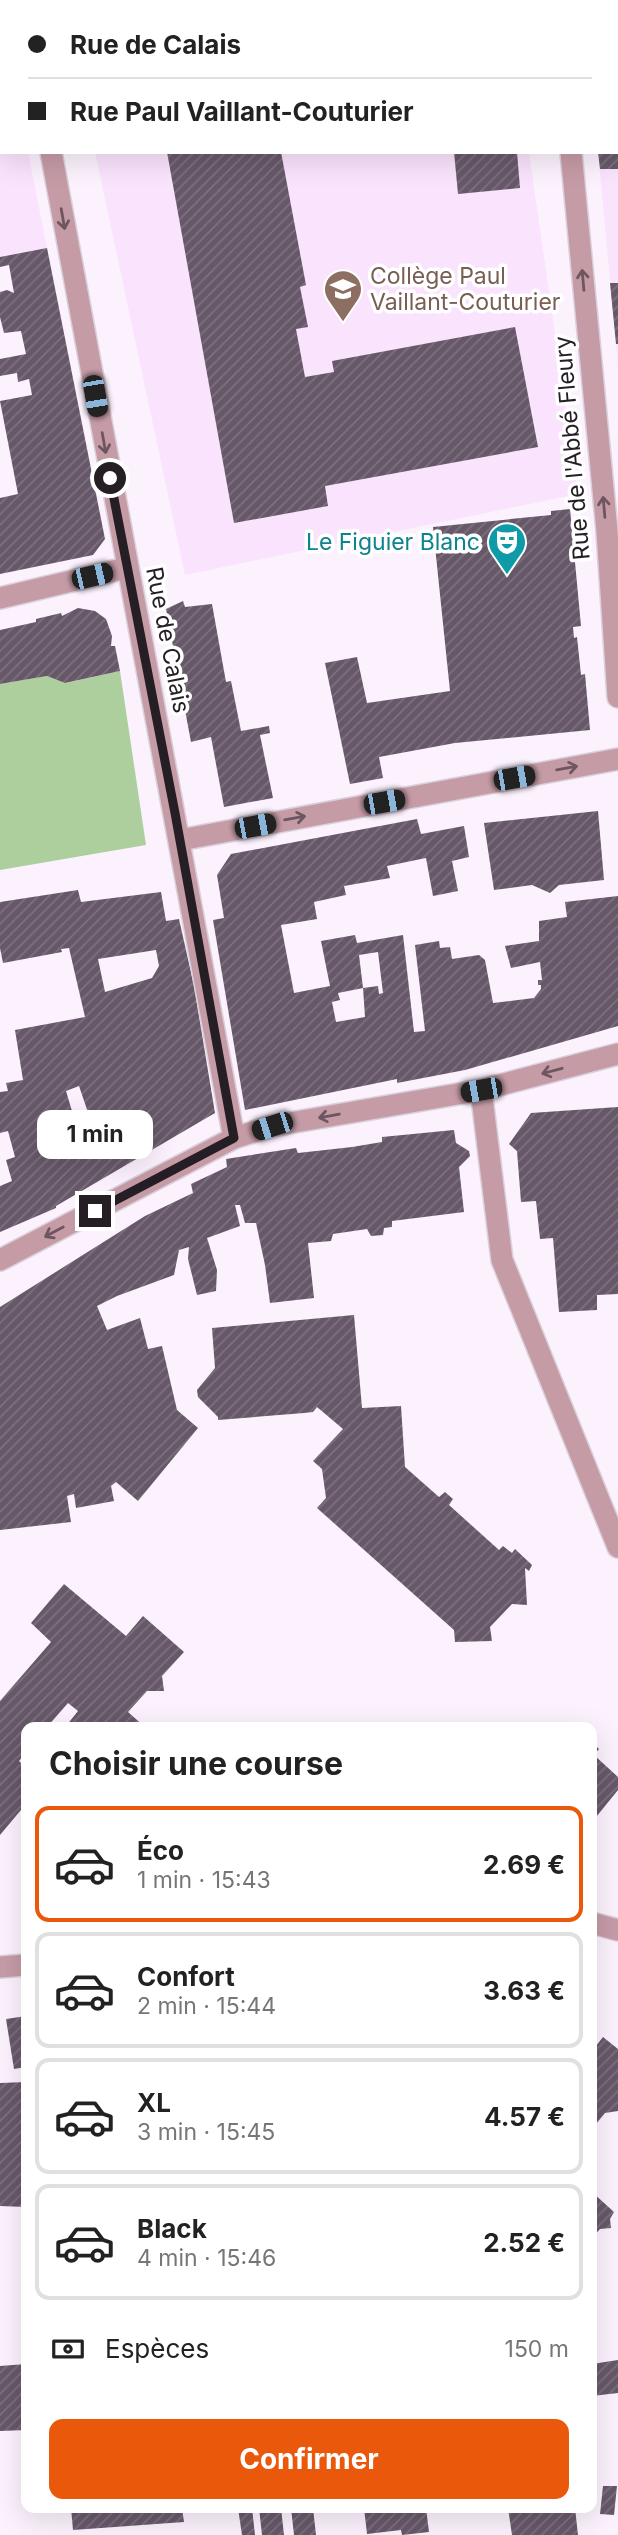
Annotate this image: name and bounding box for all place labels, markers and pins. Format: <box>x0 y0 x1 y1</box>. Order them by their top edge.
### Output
place label: Collège Paul Vaillant-Couturier <box>370 262 561 316</box>
school or university icon: Collège Paul Vaillant-Couturier <box>322 268 364 323</box>
theatre icon: Le Figuier Blanc <box>486 521 528 576</box>
place label: Le Figuier Blanc <box>306 528 480 556</box>

